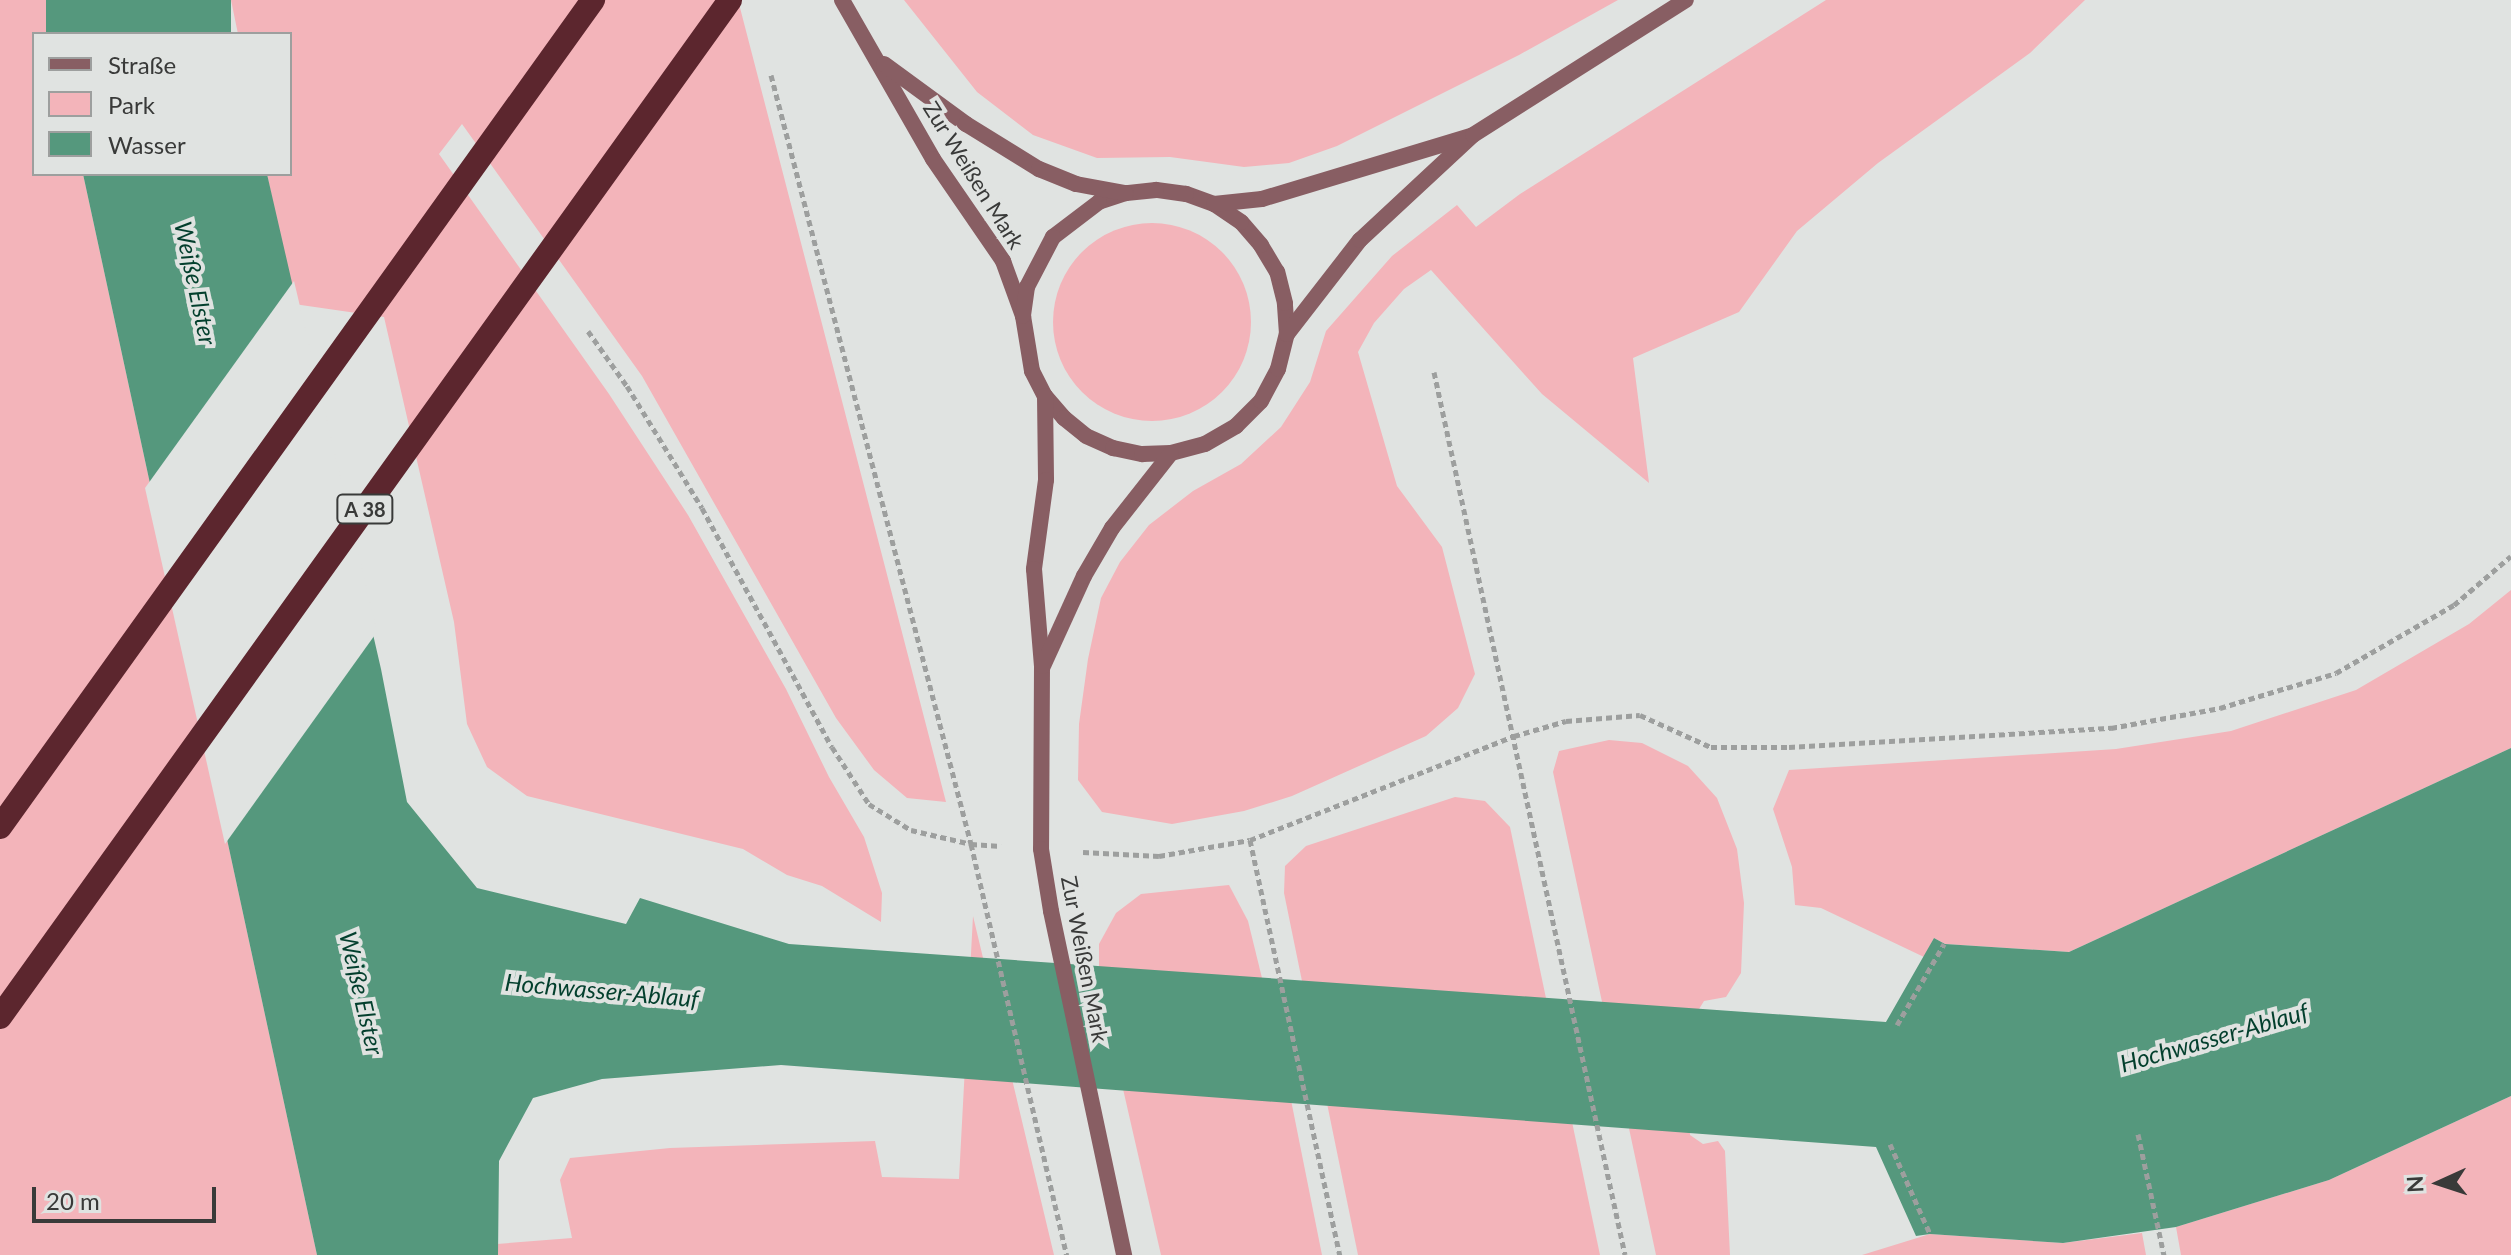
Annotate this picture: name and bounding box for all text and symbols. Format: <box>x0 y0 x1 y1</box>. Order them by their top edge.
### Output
legend <box>32 32 292 176</box>
text: Straße <box>108 50 176 79</box>
text: Park <box>108 90 155 119</box>
street label: Zur Weißen Mark <box>918 96 1030 254</box>
text: Wasser <box>108 130 186 159</box>
water label: Weiße Elster <box>169 219 223 347</box>
road number: A 38 <box>335 493 395 525</box>
street label: Zur Weißen Mark <box>1056 873 1114 1045</box>
water label: Weiße Elster <box>334 929 390 1057</box>
water label: Hochwasser-Ablauf <box>504 967 700 1013</box>
water label: Hochwasser-Ablauf <box>2117 996 2311 1078</box>
north arrow <box>2399 1143 2479 1223</box>
scale bar <box>36 1171 220 1221</box>
text: N <box>2401 1175 2428 1193</box>
text: 20 m <box>46 1186 100 1215</box>

